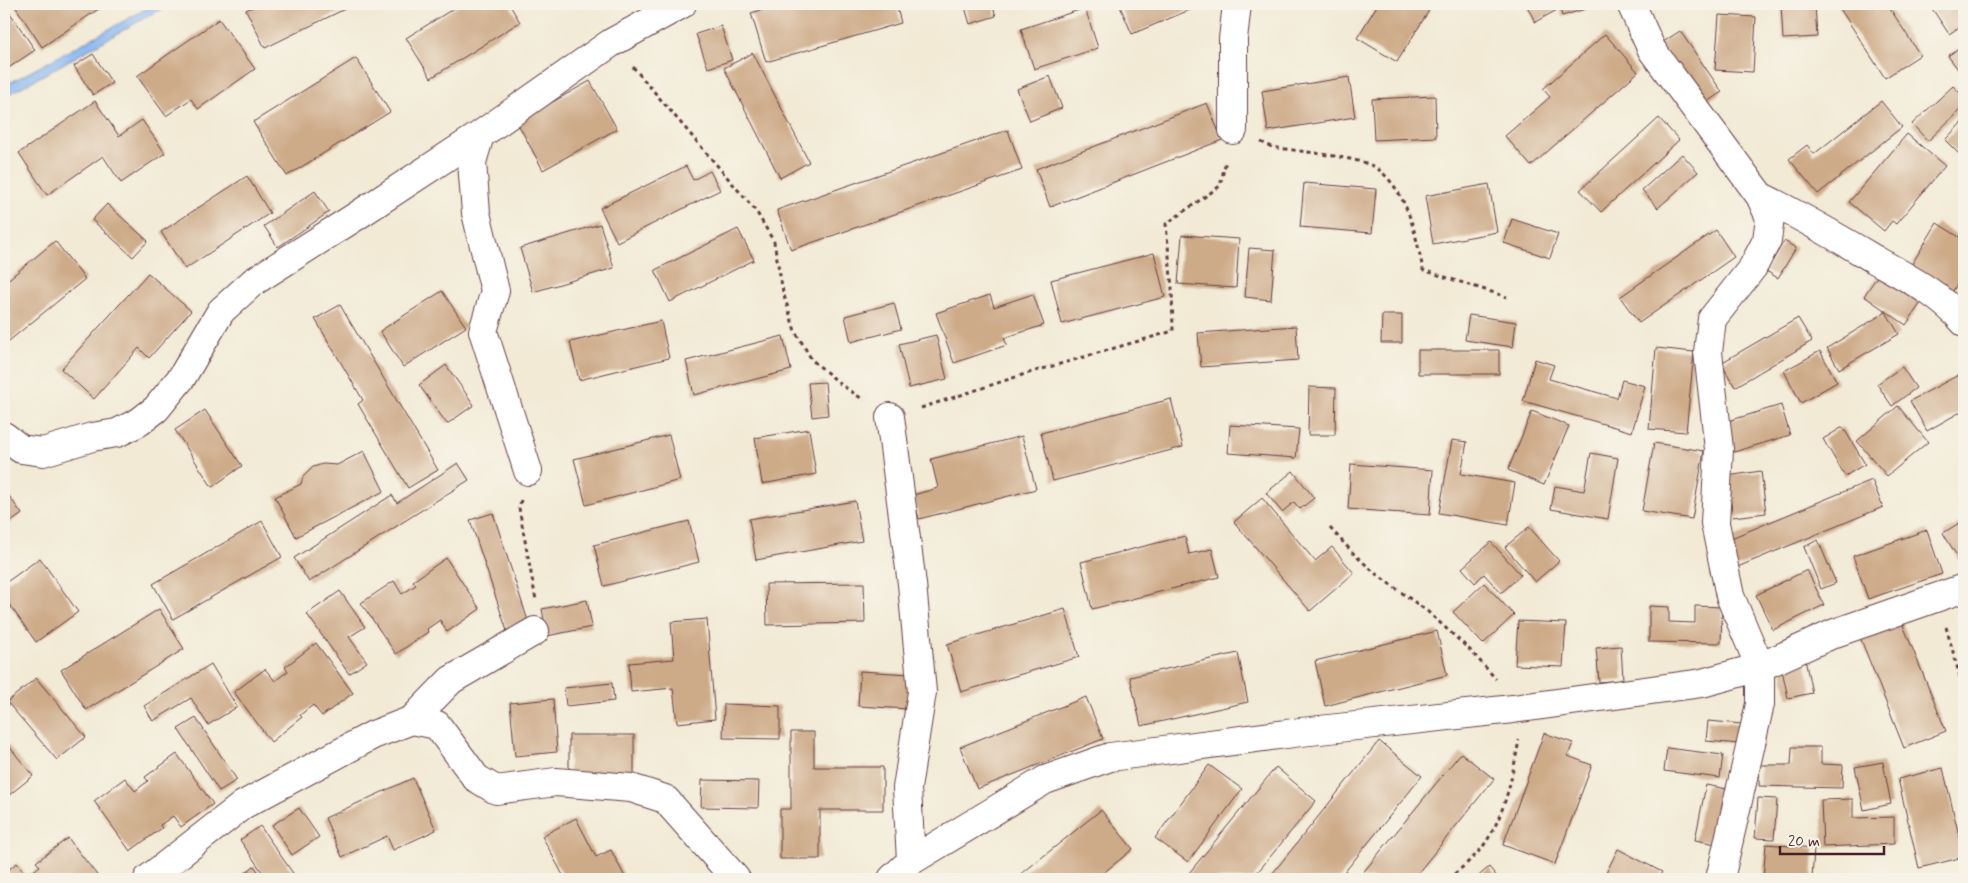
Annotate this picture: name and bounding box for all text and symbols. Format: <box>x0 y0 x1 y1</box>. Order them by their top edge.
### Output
scale bar <box>1780 823 1884 855</box>
text: 20 m <box>1788 832 1820 852</box>

